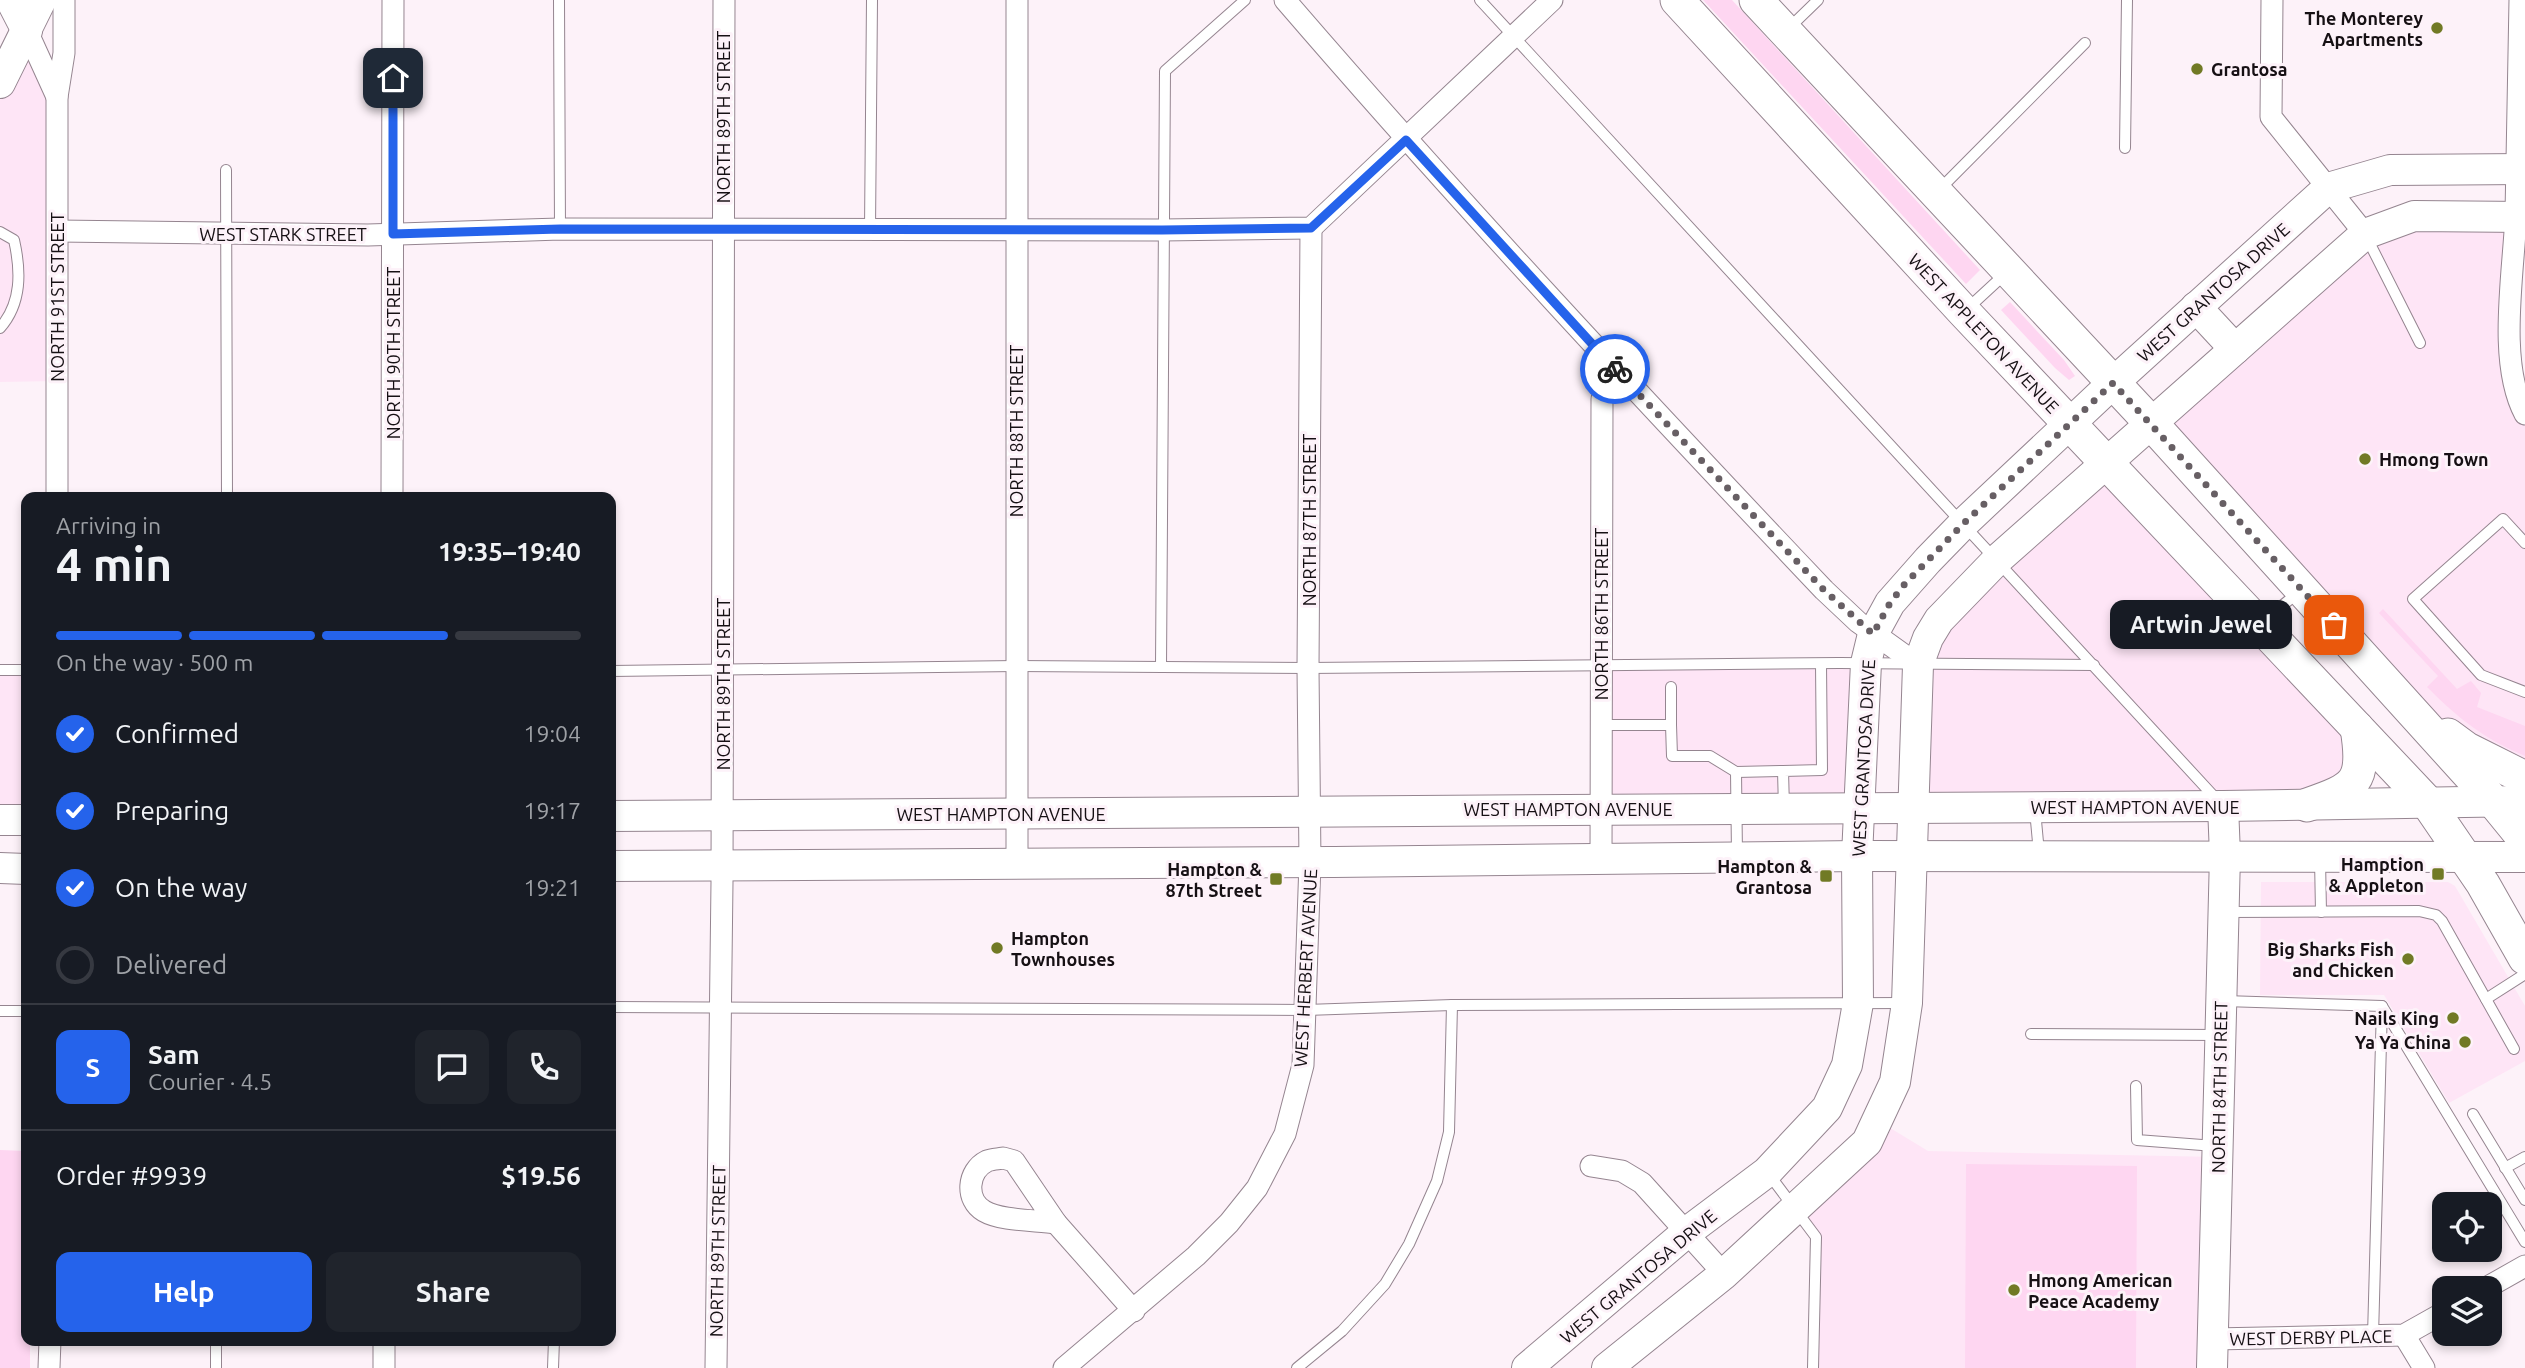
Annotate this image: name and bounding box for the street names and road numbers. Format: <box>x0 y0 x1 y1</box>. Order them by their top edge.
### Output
street label: NORTH 89TH STREET <box>713 31 733 203</box>
street label: NORTH 91ST STREET <box>47 212 67 382</box>
street label: WEST GRANTOSA DRIVE <box>2133 218 2293 366</box>
street label: WEST STARK STREET <box>199 224 367 244</box>
street label: WEST APPLETON AVENUE <box>1905 249 2063 417</box>
street label: NORTH 90TH STREET <box>383 267 403 439</box>
street label: NORTH 88TH STREET <box>1006 345 1026 517</box>
street label: NORTH 87TH STREET <box>1299 434 1319 606</box>
street label: NORTH 86TH STREET <box>1591 528 1611 700</box>
street label: NORTH 89TH STREET <box>713 598 733 770</box>
street label: WEST GRANTOSA DRIVE <box>1848 659 1878 857</box>
street label: WEST HAMPTON AVENUE <box>2030 797 2240 817</box>
street label: WEST HAMPTON AVENUE <box>1463 799 1673 819</box>
street label: WEST HAMPTON AVENUE <box>896 804 1106 824</box>
street label: WEST HERBERT AVENUE <box>1290 868 1320 1068</box>
street label: NORTH 84TH STREET <box>2207 1001 2231 1173</box>
street label: NORTH 89TH STREET <box>705 1165 729 1337</box>
street label: WEST GRANTOSA DRIVE <box>1556 1205 1720 1347</box>
street label: WEST DERBY PLACE <box>2229 1326 2393 1348</box>

